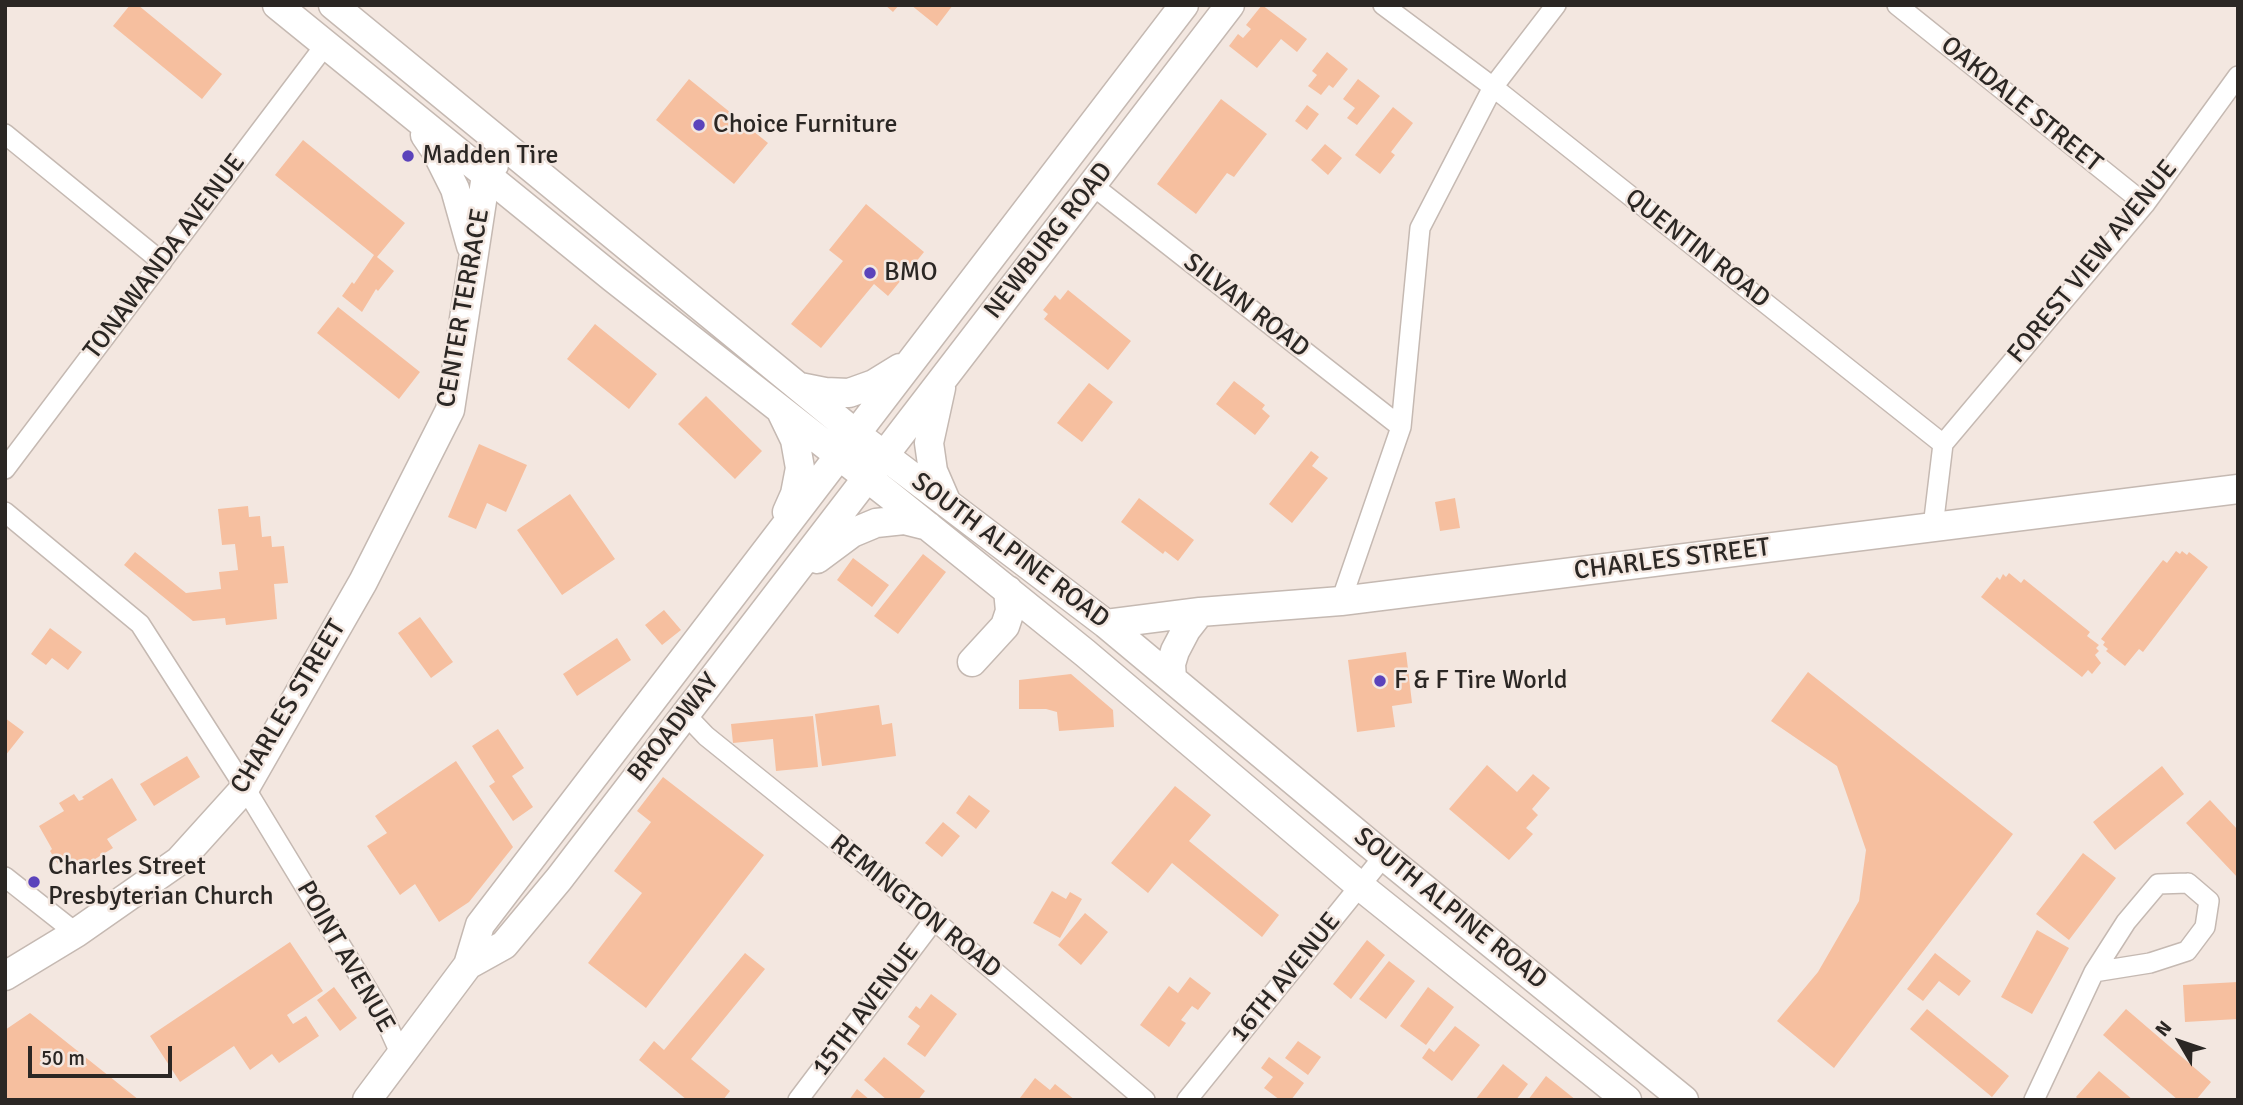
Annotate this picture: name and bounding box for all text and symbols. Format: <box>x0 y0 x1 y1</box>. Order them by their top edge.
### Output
street label: OAKDALE STREET <box>1934 30 2108 180</box>
place label: Choice Furniture <box>713 109 897 141</box>
marker: Choice Furniture <box>691 117 707 133</box>
place label: Madden Tire <box>422 140 558 172</box>
street label: TONAWANDA AVENUE <box>78 148 252 366</box>
marker: Madden Tire <box>400 148 416 164</box>
street label: FOREST VIEW AVENUE <box>2001 154 2185 370</box>
street label: NEWBURG ROAD <box>978 157 1120 325</box>
street label: QUENTIN ROAD <box>1618 183 1776 315</box>
street label: CENTER TERRACE <box>431 206 497 410</box>
street label: SILVAN ROAD <box>1177 247 1315 365</box>
place label: BMO <box>884 257 938 289</box>
marker: BMO <box>862 265 878 281</box>
street label: SOUTH ALPINE ROAD <box>905 467 1115 635</box>
street label: CHARLES STREET <box>1572 532 1772 588</box>
street label: CHARLES STREET <box>225 614 353 800</box>
place label: F & F Tire World <box>1394 665 1568 697</box>
street label: BROADWAY <box>622 667 726 789</box>
marker: F & F Tire World <box>1372 673 1388 689</box>
street label: SOUTH ALPINE ROAD <box>1347 822 1553 996</box>
street label: REMINGTON ROAD <box>823 829 1007 985</box>
place label: Charles Street Presbyterian Church <box>48 851 274 912</box>
marker: Charles Street Presbyterian Church <box>26 874 42 890</box>
street label: POINT AVENUE <box>289 876 401 1038</box>
street label: 16TH AVENUE <box>1224 907 1348 1049</box>
street label: 15TH AVENUE <box>806 937 926 1083</box>
north arrow <box>2145 1007 2215 1077</box>
text: N <box>2150 1016 2177 1041</box>
scale bar <box>32 1032 175 1076</box>
text: 50 m <box>41 1045 85 1071</box>

